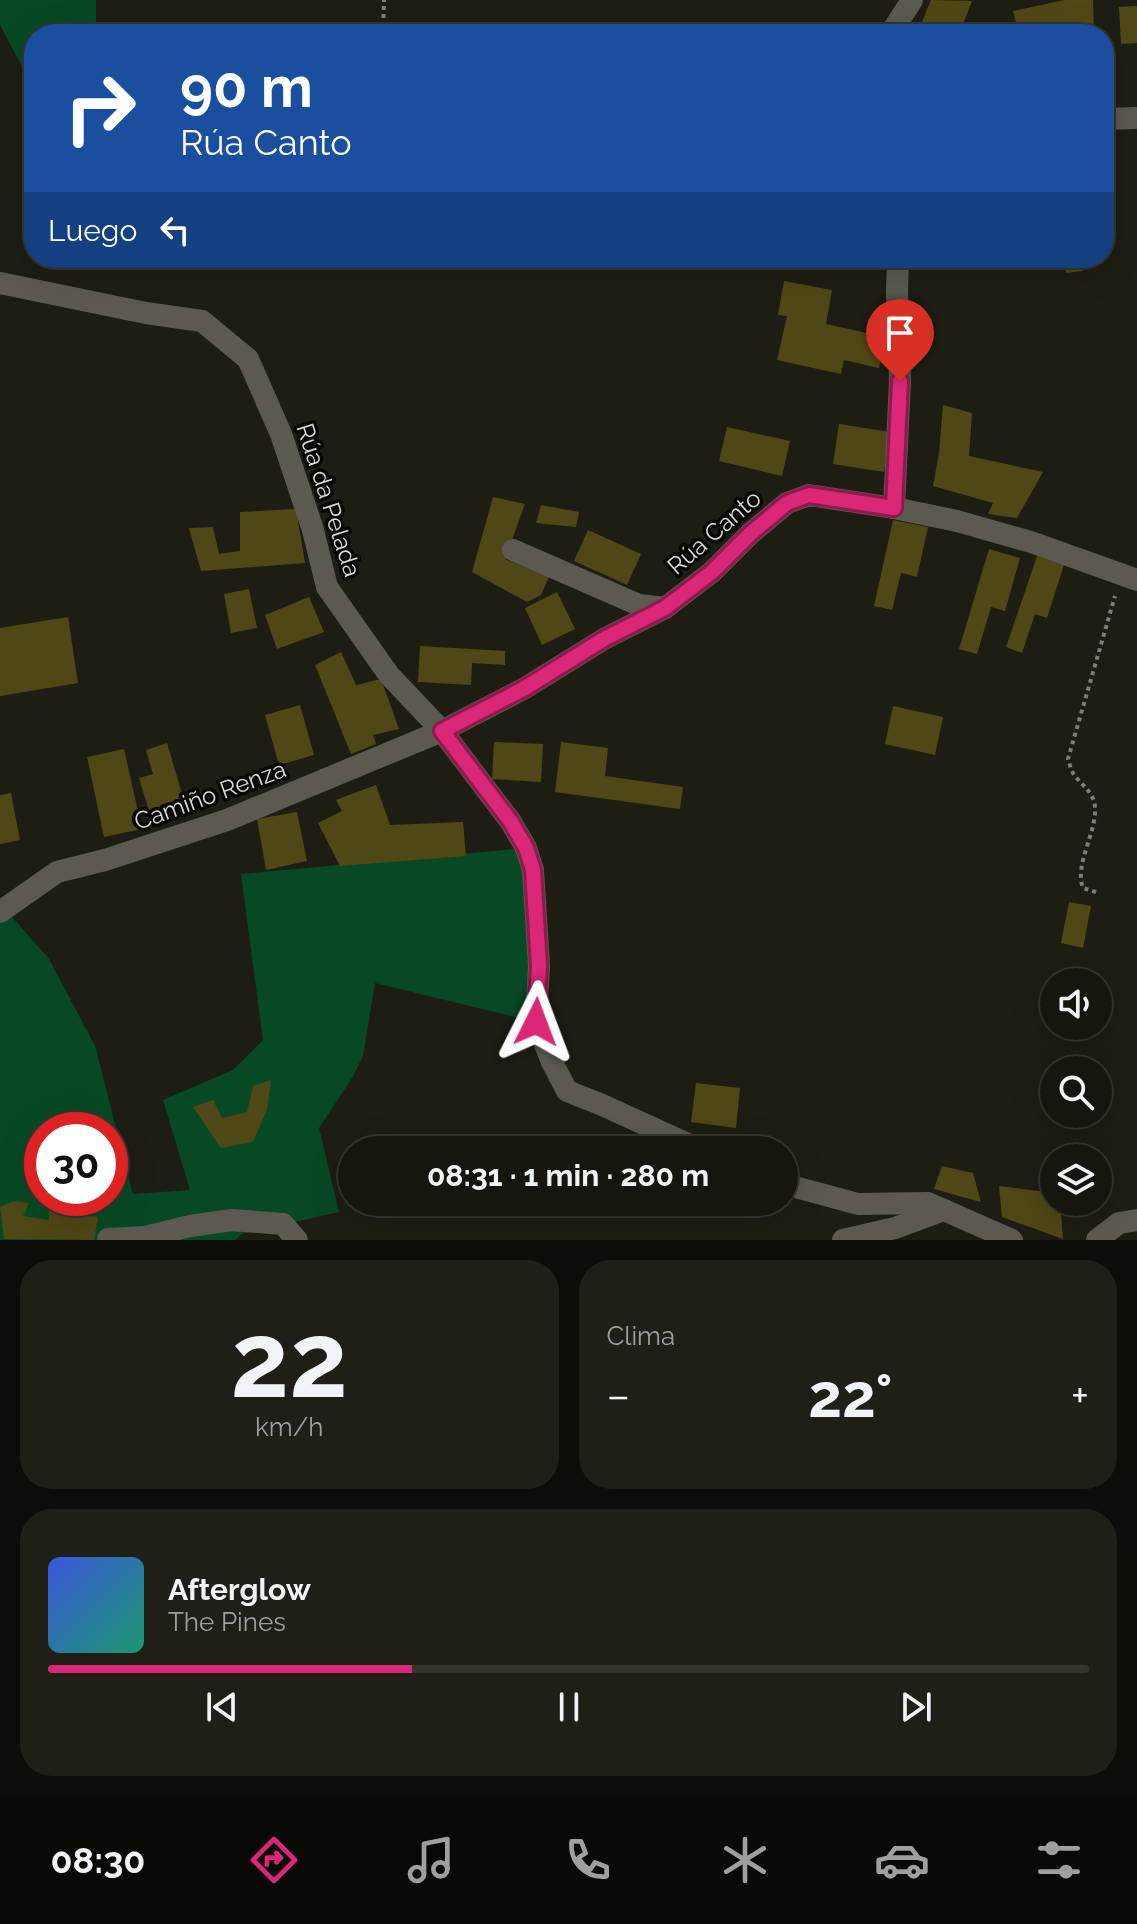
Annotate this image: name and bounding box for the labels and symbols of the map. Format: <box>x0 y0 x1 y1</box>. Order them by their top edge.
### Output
pin <box>866 299 934 381</box>
street label: Rúa da Pelada <box>291 420 367 580</box>
street label: Rúa Canto <box>661 484 767 580</box>
street label: Camiño Renza <box>130 754 290 836</box>
position arrow <box>494 980 578 1064</box>
speed limit sign: 30 <box>24 1112 128 1216</box>

